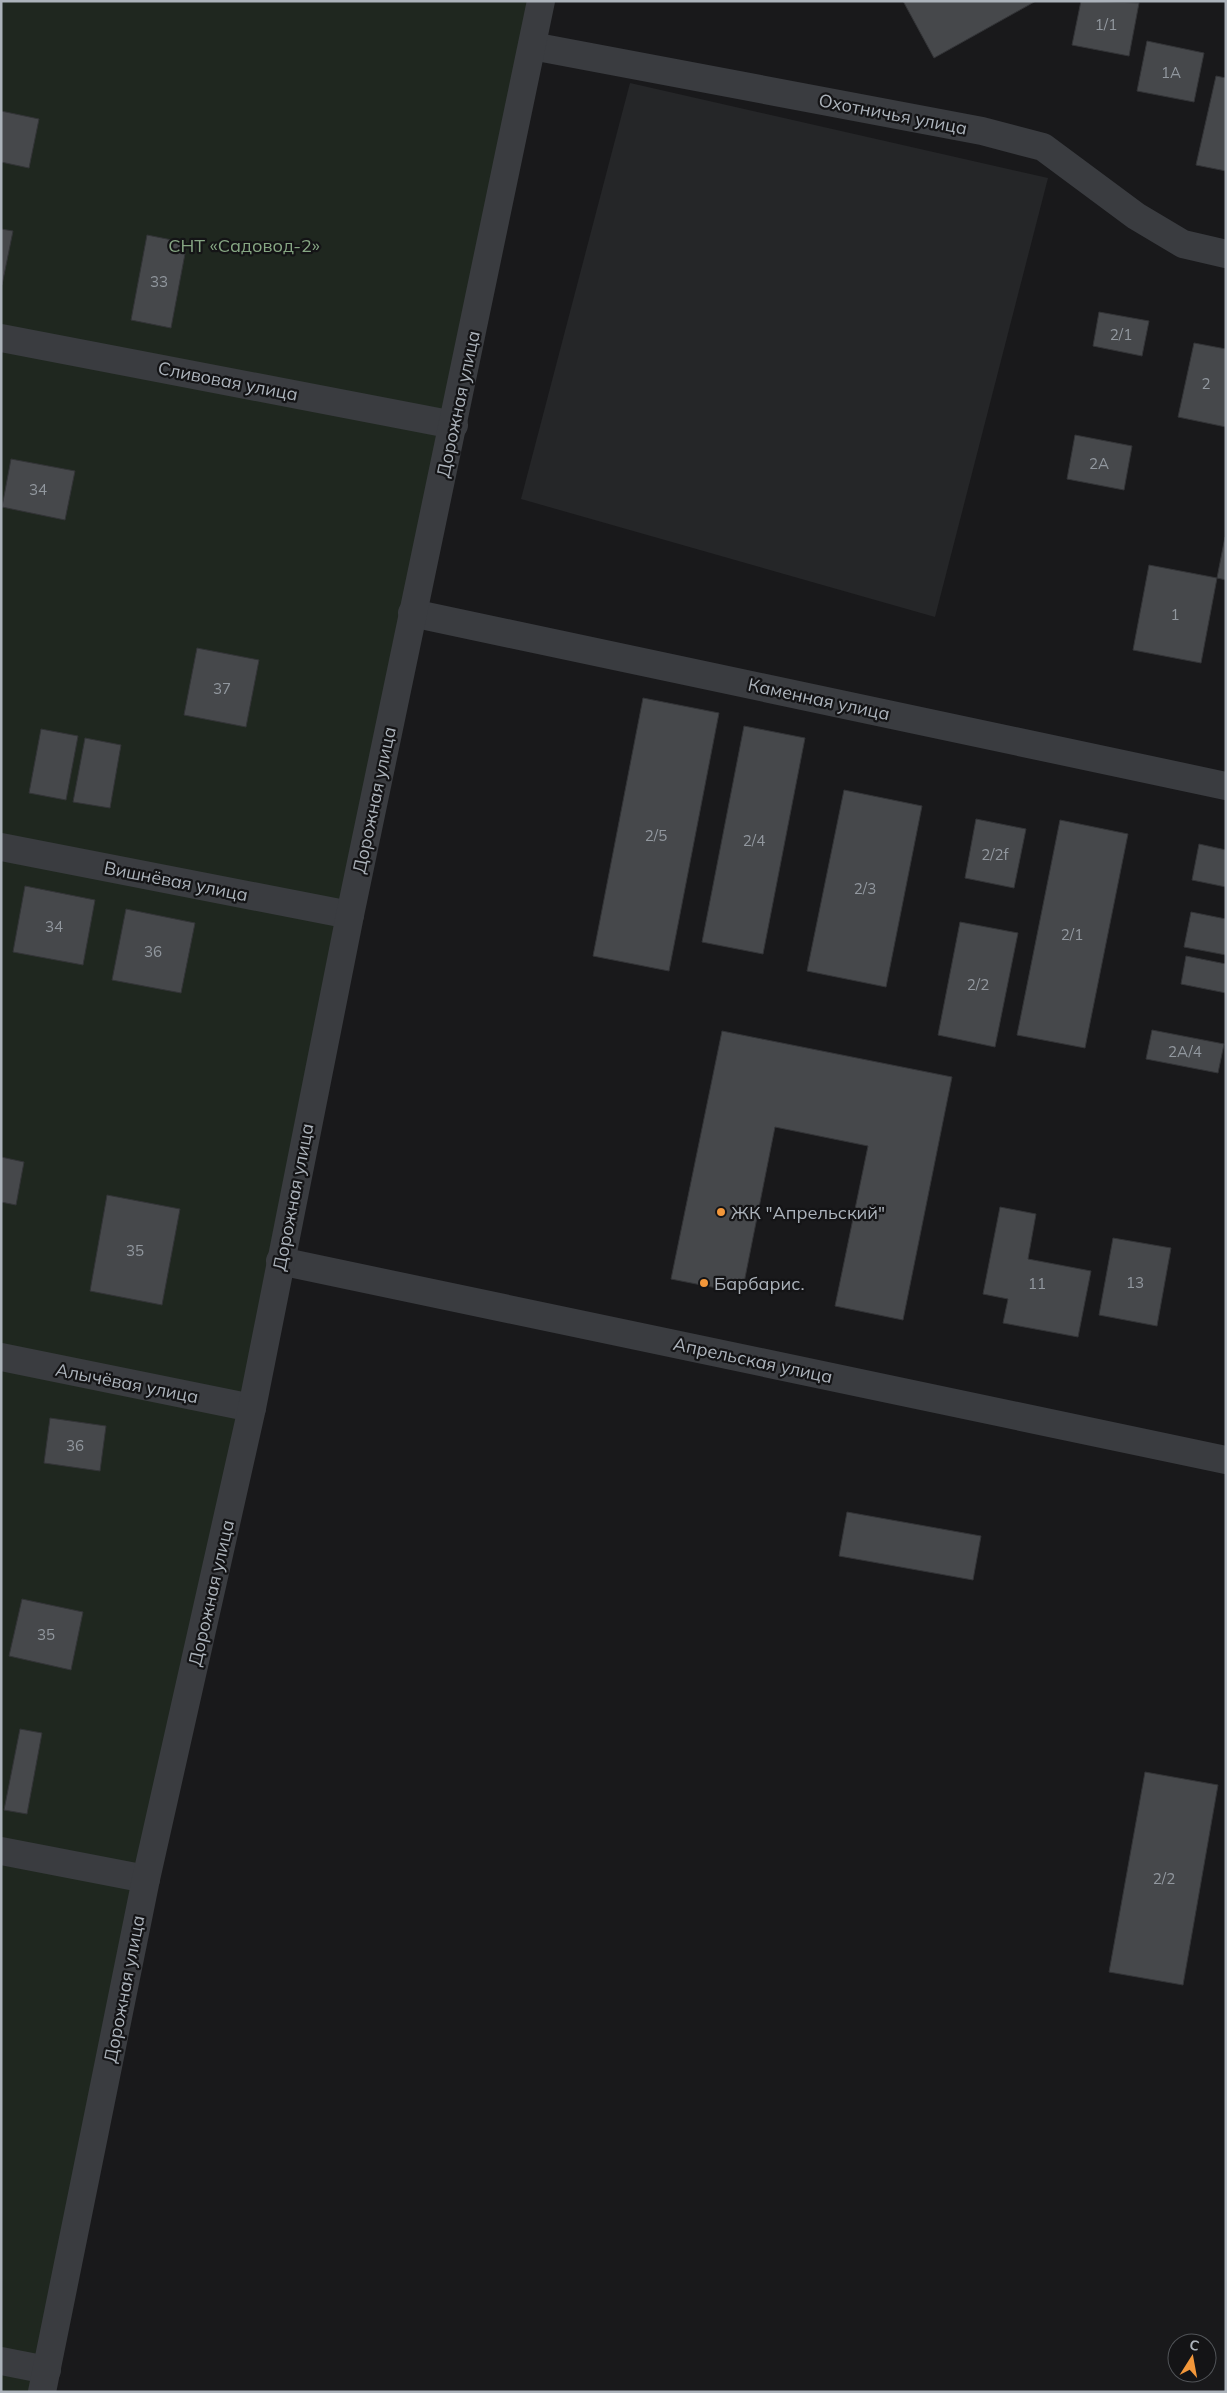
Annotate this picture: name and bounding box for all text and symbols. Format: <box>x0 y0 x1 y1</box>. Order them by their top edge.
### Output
house number: 1/1 <box>1095 15 1117 34</box>
house number: 1А <box>1161 63 1181 82</box>
street label: Охотничья улица <box>817 88 969 140</box>
park label: СНТ «Садовод-2» <box>168 234 320 257</box>
house number: 33 <box>150 272 168 291</box>
house number: 2/1 <box>1110 325 1132 344</box>
street label: Дорожная улица <box>431 328 485 480</box>
street label: Сливовая улица <box>156 356 300 406</box>
house number: 2 <box>1201 374 1211 393</box>
house number: 2А <box>1089 454 1109 473</box>
house number: 34 <box>29 480 47 499</box>
house number: 1 <box>1170 605 1180 624</box>
street label: Каменная улица <box>746 673 892 725</box>
house number: 37 <box>213 679 231 698</box>
street label: Дорожная улица <box>347 724 401 876</box>
house number: 2/5 <box>645 826 667 845</box>
house number: 2/4 <box>743 831 765 850</box>
house number: 2/2f <box>981 845 1010 864</box>
street label: Вишнёвая улица <box>102 856 250 906</box>
house number: 2/3 <box>854 879 876 898</box>
house number: 34 <box>45 917 63 936</box>
house number: 2/1 <box>1061 925 1083 944</box>
house number: 36 <box>144 942 162 961</box>
house number: 2/2 <box>967 975 989 994</box>
house number: 2А/4 <box>1168 1042 1202 1061</box>
street label: Дорожная улица <box>267 1121 319 1273</box>
place label: ЖК "Апрельский" <box>731 1201 885 1224</box>
marker: ЖК "Апрельский" <box>715 1206 727 1218</box>
house number: 35 <box>126 1241 144 1260</box>
place label: Барбарис. <box>714 1272 805 1295</box>
house number: 13 <box>1126 1273 1144 1292</box>
house number: 11 <box>1028 1274 1046 1293</box>
marker: Барбарис. <box>698 1277 710 1289</box>
street label: Апрельская улица <box>671 1332 835 1388</box>
street label: Алычёвая улица <box>53 1358 201 1408</box>
house number: 36 <box>66 1436 84 1455</box>
street label: Дорожная улица <box>183 1518 239 1668</box>
house number: 35 <box>37 1625 55 1644</box>
house number: 2/2 <box>1153 1869 1175 1888</box>
street label: Дорожная улица <box>98 1913 150 2065</box>
north arrow <box>1167 2333 1217 2383</box>
text: С <box>1188 2335 1201 2355</box>

